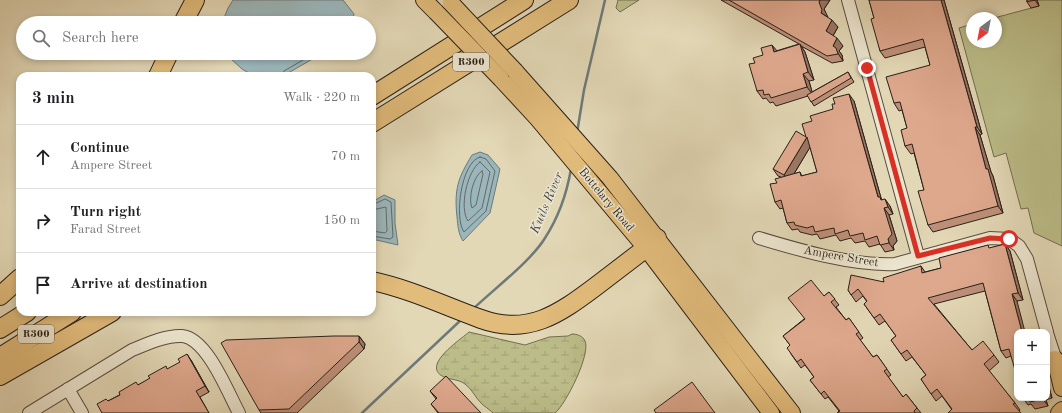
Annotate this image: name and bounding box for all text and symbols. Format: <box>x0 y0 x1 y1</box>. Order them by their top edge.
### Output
north arrow <box>966 12 1002 48</box>
search box <box>16 16 376 60</box>
icon: search <box>30 27 52 49</box>
text: Search here <box>62 31 139 46</box>
road number: R300 <box>453 53 489 71</box>
route end <box>858 59 876 77</box>
text: 3 min <box>32 90 75 107</box>
text: Walk · 220 m <box>283 91 360 104</box>
text: Continue <box>70 141 129 156</box>
icon: ahead <box>32 146 54 168</box>
text: 70 m <box>331 150 360 163</box>
text: Ampere Street <box>70 159 152 172</box>
street label: Bottelary Road <box>576 166 636 234</box>
water label: Kuils River <box>528 170 566 236</box>
text: Turn right <box>70 205 141 220</box>
icon: right <box>32 210 54 232</box>
text: 150 m <box>323 214 360 227</box>
text: Farad Street <box>70 223 141 236</box>
route start <box>1000 230 1018 248</box>
street label: Ampere Street <box>803 244 879 270</box>
icon: arrive <box>32 274 54 296</box>
text: Arrive at destination <box>70 277 208 292</box>
road number: R300 <box>18 325 54 343</box>
map controls <box>1014 329 1050 401</box>
button: + <box>1014 329 1050 365</box>
button: − <box>1014 365 1050 401</box>

